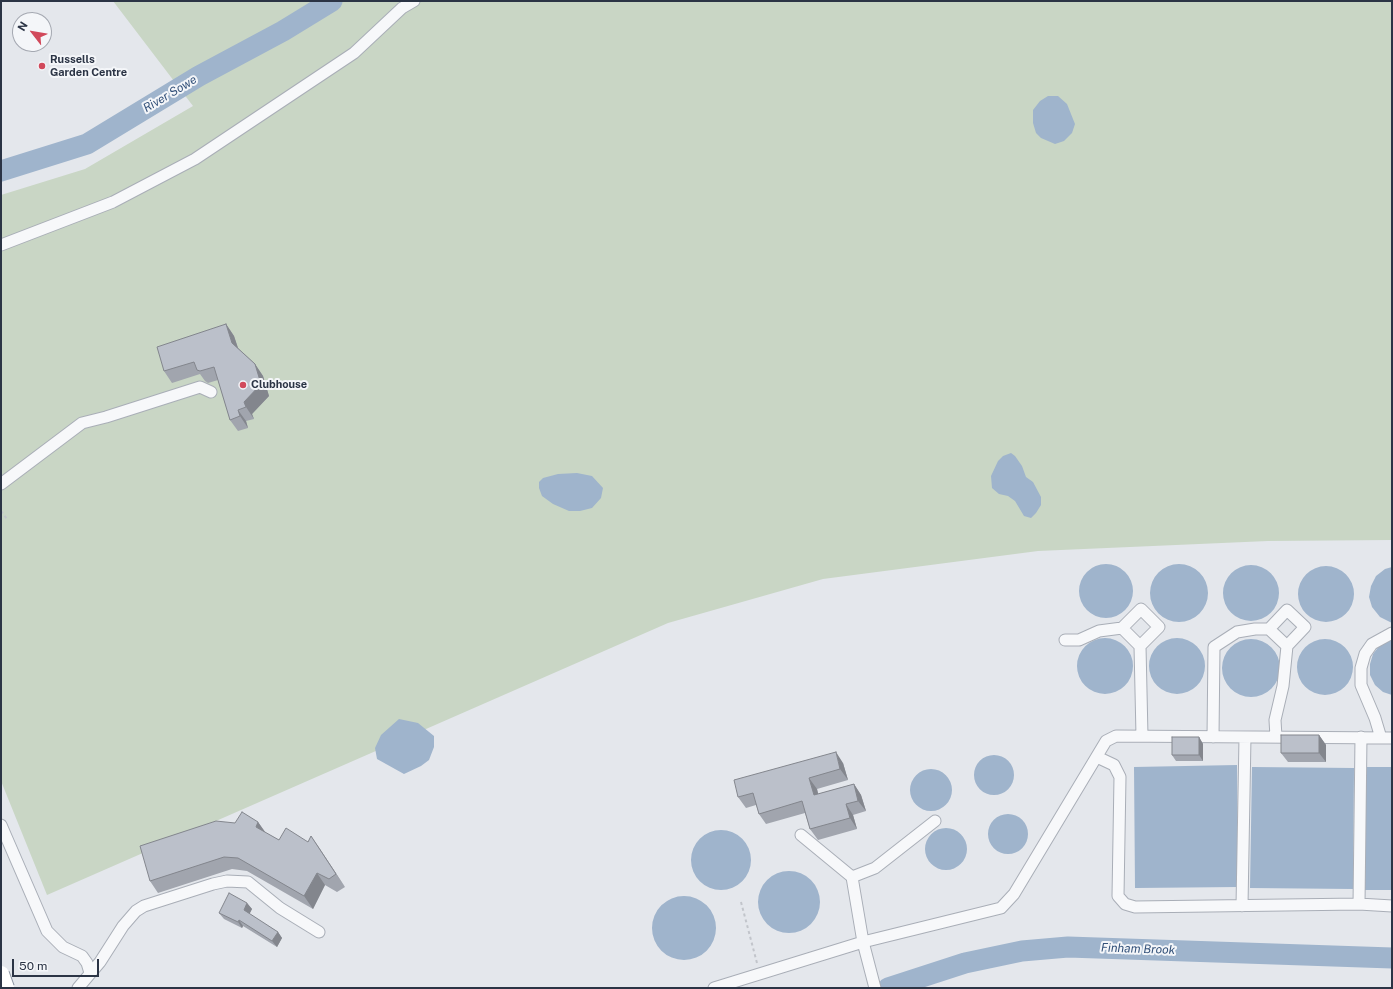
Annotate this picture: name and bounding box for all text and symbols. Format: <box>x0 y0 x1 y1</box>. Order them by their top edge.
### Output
north arrow <box>12 12 52 52</box>
text: N <box>15 20 30 33</box>
place label: Russells Garden Centre <box>50 53 127 79</box>
marker: Russells Garden Centre <box>37 61 47 71</box>
water label: River Sowe <box>141 72 199 116</box>
place label: Clubhouse <box>251 378 307 392</box>
marker: Clubhouse <box>238 380 248 390</box>
water label: Finham Brook <box>1101 941 1175 957</box>
scale bar <box>14 951 101 977</box>
text: 50 m <box>19 959 47 973</box>

